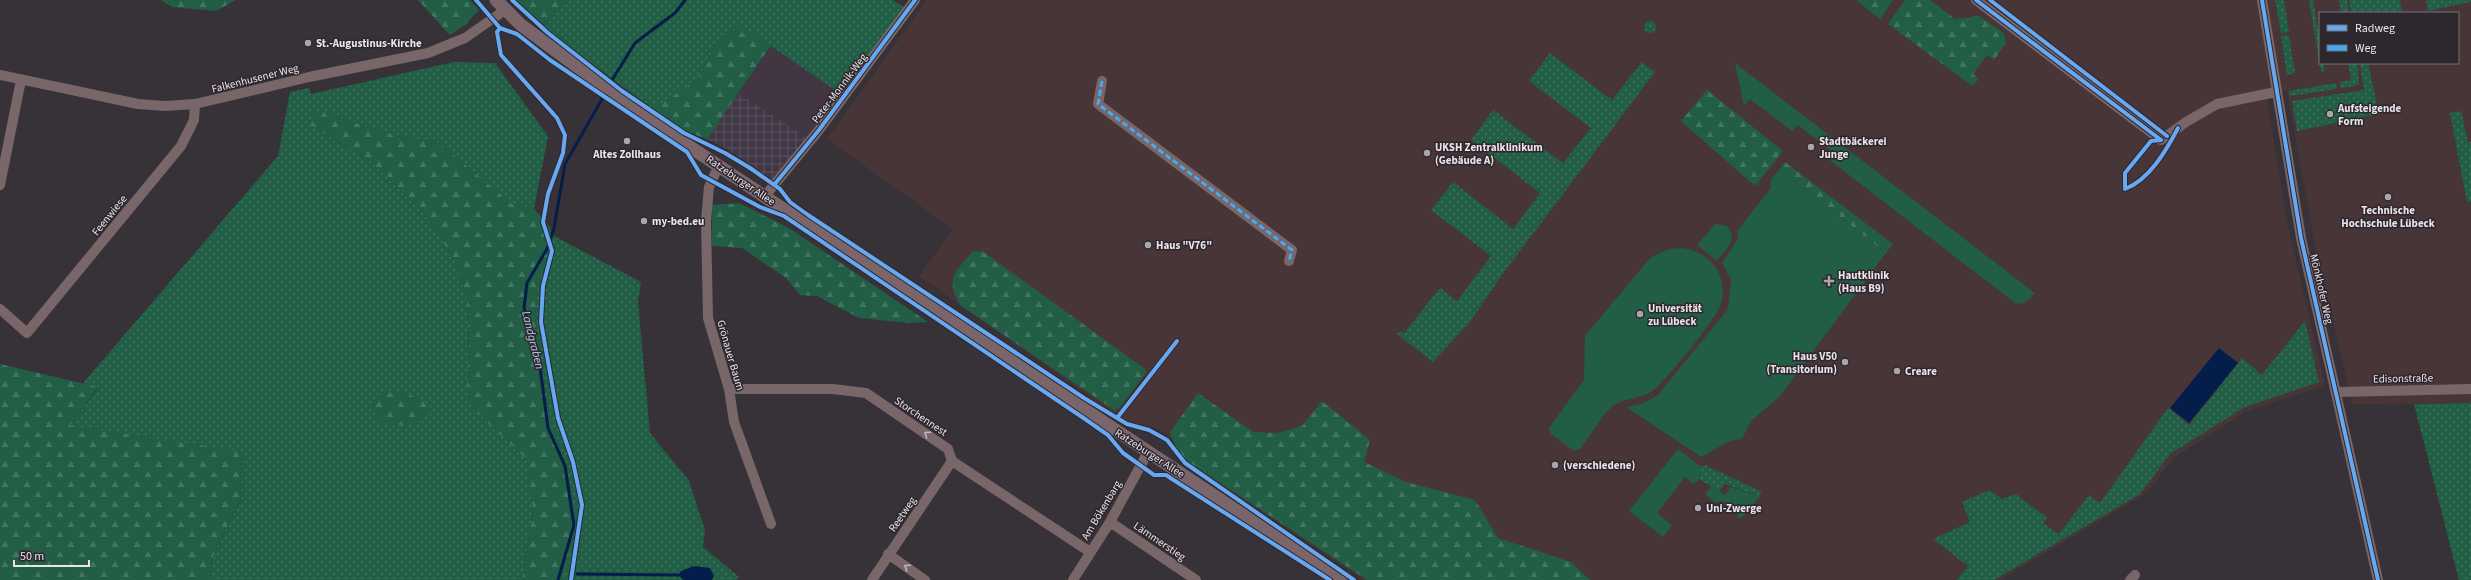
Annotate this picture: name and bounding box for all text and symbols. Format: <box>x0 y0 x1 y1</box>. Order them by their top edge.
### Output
legend <box>2319 12 2459 64</box>
text: Radweg <box>2355 20 2395 37</box>
place label: St.-Augustinus-Kirche <box>316 36 422 51</box>
marker: St.-Augustinus-Kirche <box>303 38 313 48</box>
text: Weg <box>2355 40 2376 57</box>
street label: Peter-Monnik-Weg <box>808 50 871 126</box>
street label: Falkenhusener Weg <box>210 60 301 97</box>
place label: Aufsteigende Form <box>2337 101 2402 129</box>
marker: Aufsteigende Form <box>2325 109 2335 119</box>
place label: Stadtbäckerei Junge <box>1819 134 1887 162</box>
marker: Altes Zollhaus <box>622 136 632 146</box>
place label: UKSH Zentralklinikum (Gebäude A) <box>1435 140 1543 168</box>
marker: Stadtbäckerei Junge <box>1806 142 1816 152</box>
place label: Altes Zollhaus <box>592 147 661 162</box>
marker: UKSH Zentralklinikum (Gebäude A) <box>1422 148 1432 158</box>
street label: Ratzeburger Allee <box>703 152 779 209</box>
street label: Feenwiese <box>88 191 131 239</box>
marker: Technische Hochschule Lübeck <box>2383 192 2393 202</box>
place label: Technische Hochschule Lübeck <box>2341 203 2435 231</box>
place label: my-bed.eu <box>652 214 704 229</box>
marker: my-bed.eu <box>639 216 649 226</box>
place label: Haus "V76" <box>1156 238 1212 253</box>
marker: Haus "V76" <box>1143 240 1153 250</box>
street label: Mönkhofer Weg <box>2306 253 2337 326</box>
place label: Hautklinik (Haus B9) <box>1838 268 1889 296</box>
marker: Hautklinik (Haus B9) <box>1823 275 1835 287</box>
place label: Universität zu Lübeck <box>1648 301 1703 329</box>
water label: Landgraben <box>517 309 548 371</box>
marker: Universität zu Lübeck <box>1635 309 1645 319</box>
street label: Grönauer Baum <box>713 318 748 392</box>
place label: Haus V50 (Transitorium) <box>1767 349 1837 377</box>
marker: Haus V50 (Transitorium) <box>1840 357 1850 367</box>
place label: Creare <box>1905 364 1937 379</box>
marker: Creare <box>1892 366 1902 376</box>
street label: Edisonstraße <box>2373 370 2434 387</box>
street label: Storchennest <box>891 393 950 440</box>
street label: Ratzeburger Allee <box>1112 425 1188 482</box>
one-way arrow <box>924 432 931 439</box>
place label: (verschiedene) <box>1563 458 1635 473</box>
marker: (verschiedene) <box>1550 460 1560 470</box>
street label: Am Bökenbarg <box>1078 477 1125 543</box>
street label: Reetweg <box>885 493 920 535</box>
place label: Uni-Zwerge <box>1706 501 1762 516</box>
marker: Uni-Zwerge <box>1693 503 1703 513</box>
street label: Lämmerstieg <box>1131 518 1189 565</box>
scale bar <box>14 542 89 568</box>
text: 50 m <box>20 548 44 565</box>
one-way arrow <box>904 564 911 572</box>

